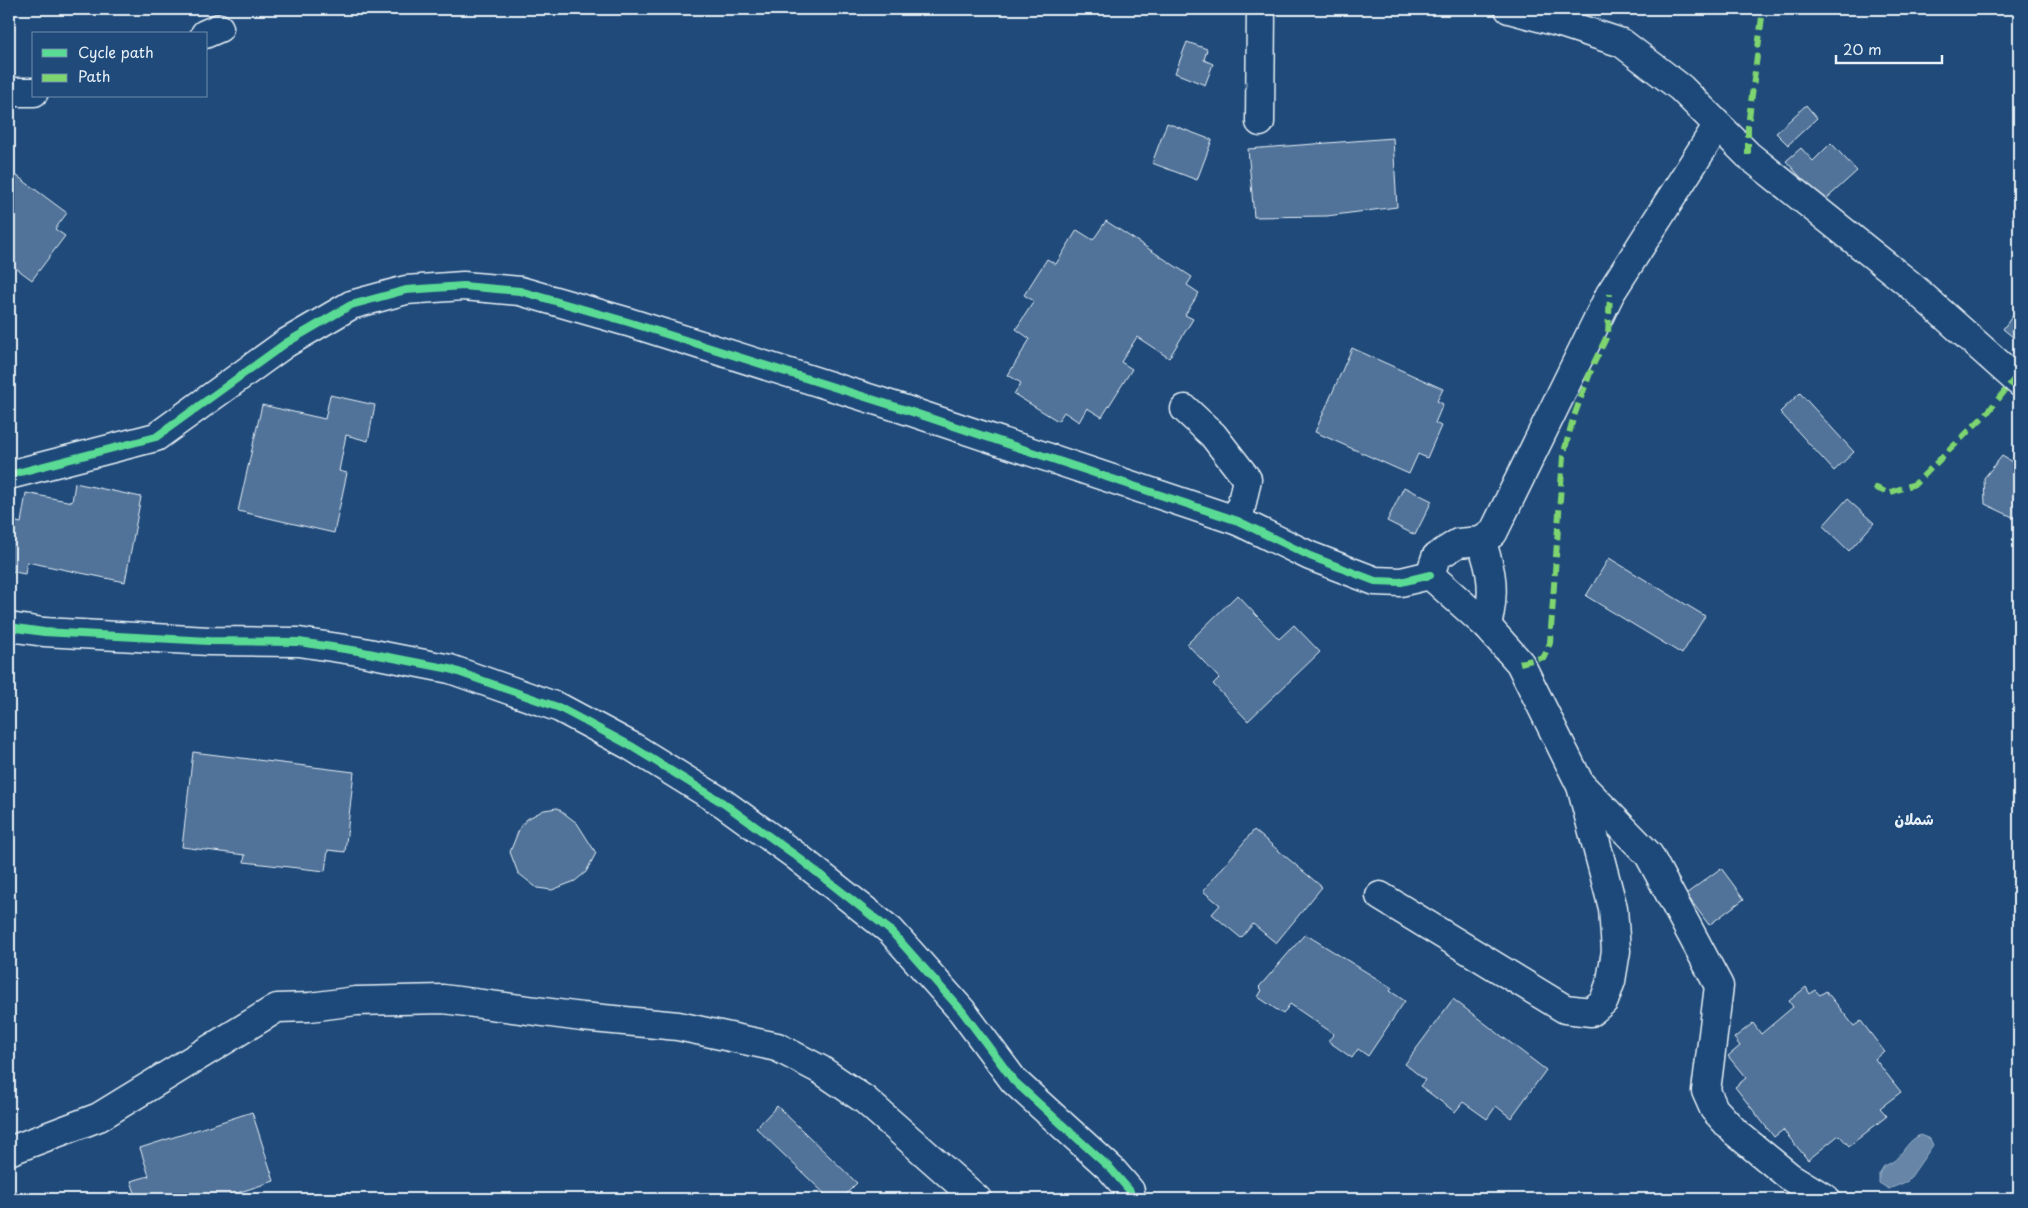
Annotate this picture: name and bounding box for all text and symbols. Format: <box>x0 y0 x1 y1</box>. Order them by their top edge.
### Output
legend <box>32 32 208 98</box>
scale bar <box>1836 32 1942 64</box>
text: 20 m <box>1843 37 1882 60</box>
text: Cycle path <box>78 40 154 63</box>
text: Path <box>78 64 110 87</box>
district label: شملان <box>1894 807 1934 830</box>

